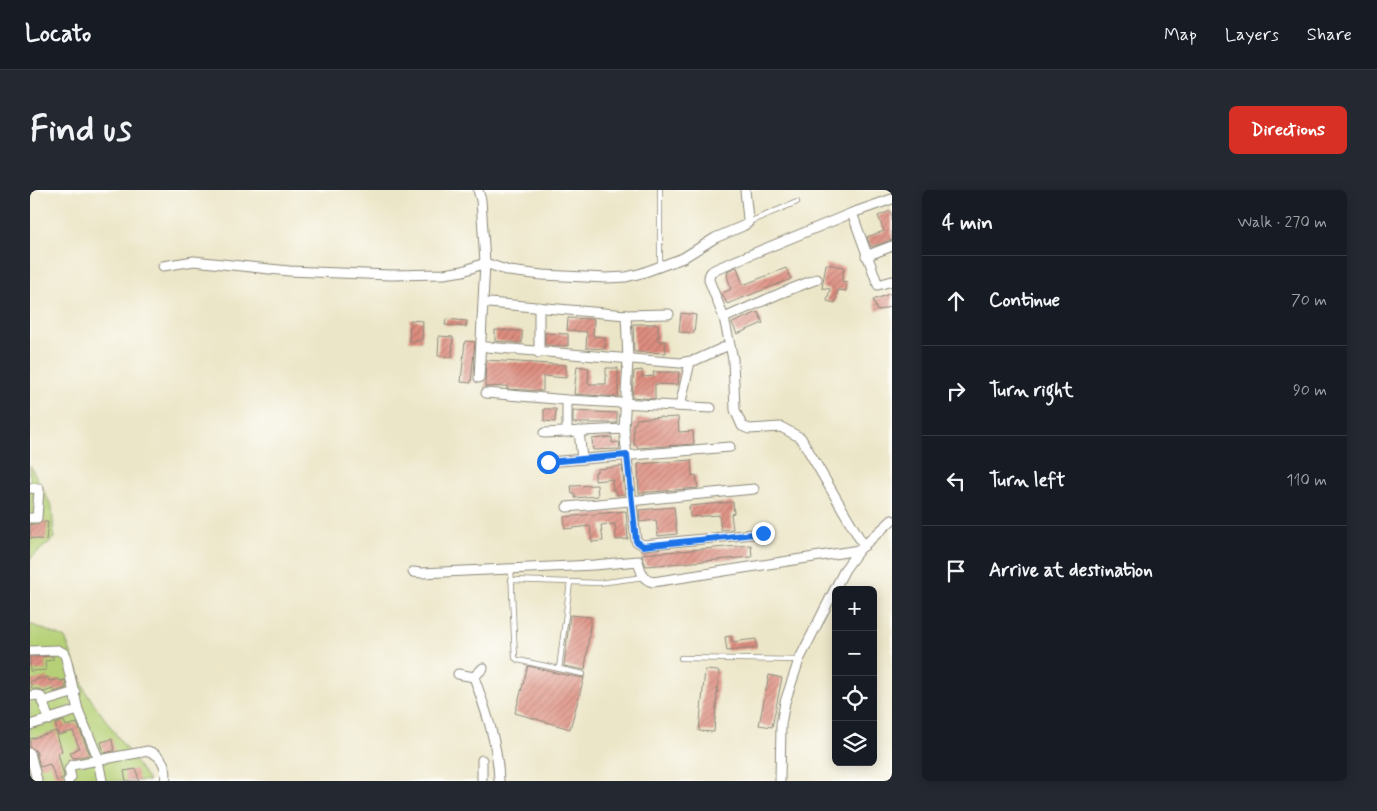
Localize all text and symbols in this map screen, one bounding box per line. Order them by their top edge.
text: Locato [25,19,91,50]
text: Map [1164,23,1197,47]
text: Layers [1225,23,1279,47]
text: Share [1307,23,1352,47]
button: Directions [1229,106,1347,154]
text: Find us [30,107,132,153]
text: 4 min [942,209,993,237]
text: Walk · 270 m [1238,212,1327,233]
icon: ahead [942,287,970,315]
text: Continue [989,288,1060,313]
text: 70 m [1291,290,1327,311]
icon: right [942,377,970,405]
text: Turn right [989,378,1073,403]
text: 90 m [1293,380,1327,401]
route start [537,451,560,474]
icon: left [942,467,970,495]
text: Turn left [989,468,1065,493]
text: 110 m [1286,470,1327,491]
route end [752,522,775,545]
icon: arrive [942,557,970,585]
text: Arrive at destination [989,558,1153,583]
map controls [832,586,877,766]
button: + [832,586,877,631]
button: − [832,631,877,676]
button: locate [832,676,877,721]
button: layers [832,721,877,766]

